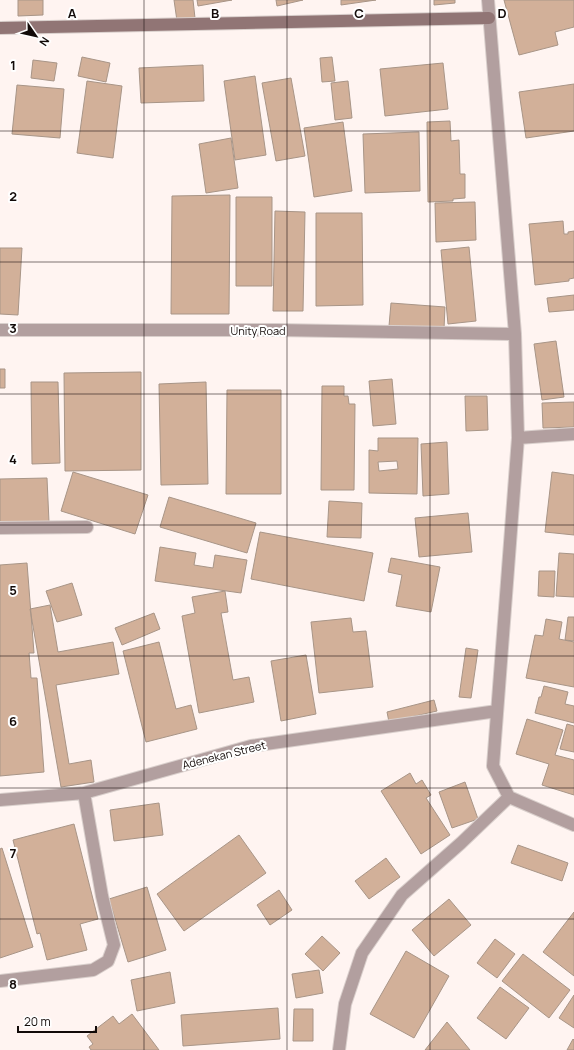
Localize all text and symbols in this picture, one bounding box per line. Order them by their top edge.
text: A [68,4,77,22]
text: B [211,4,219,22]
text: C [354,4,364,22]
text: D [497,4,507,22]
north arrow [16,16,56,56]
text: N [36,34,53,49]
text: 1 [10,56,16,74]
text: 2 [9,187,17,205]
text: 3 [9,319,17,337]
street label: Unity Road [230,323,286,338]
text: 4 [9,450,17,468]
text: 5 [9,581,17,599]
text: 6 [9,712,17,730]
street label: Adenekan Street [181,737,267,772]
text: 7 [10,844,17,862]
text: 8 [9,975,17,993]
scale bar [18,1008,96,1034]
text: 20 m [24,1013,51,1030]

